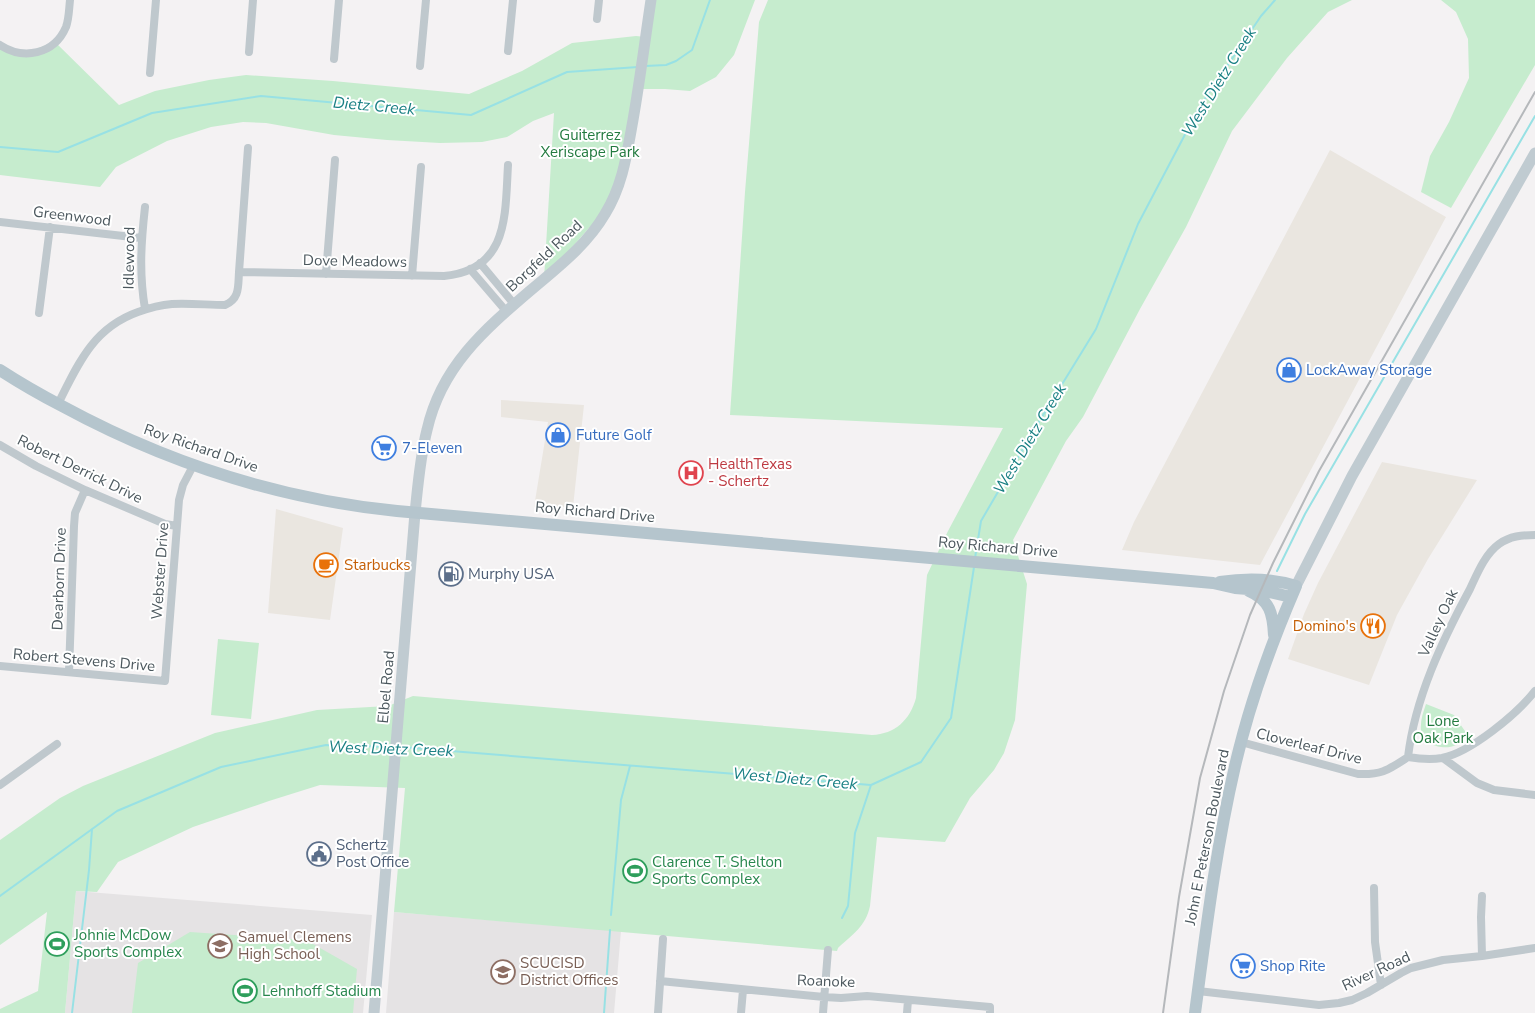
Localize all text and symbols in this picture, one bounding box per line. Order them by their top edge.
water label: West Dietz Creek [1177,22,1262,141]
water label: Dietz Creek [332,91,417,121]
park label: Guiterrez Xeriscape Park [540,125,640,162]
street label: Greenwood [32,201,112,231]
street label: Borgfeld Road [502,216,586,296]
street label: Idlewood [118,226,140,290]
street label: Dove Meadows [303,250,407,272]
shop icon: LockAway Storage [1276,357,1302,383]
place label: LockAway Storage [1306,360,1432,380]
water label: West Dietz Creek [988,379,1072,498]
street label: Roy Richard Drive [141,419,261,477]
shop icon: Future Golf [545,422,571,448]
place label: Future Golf [576,425,653,445]
street label: Robert Derrick Drive [14,430,146,508]
supermarket icon: 7-Eleven [371,435,397,461]
place label: 7-Eleven [402,438,462,458]
place label: HealthTexas - Schertz [708,454,792,491]
hospital icon: HealthTexas - Schertz [678,460,704,486]
street label: Roy Richard Drive [534,497,656,527]
street label: Webster Drive [147,522,173,620]
street label: Dearborn Drive [47,527,71,631]
street label: Roy Richard Drive [937,532,1059,562]
cafe icon: Starbucks [313,552,339,578]
place label: Starbucks [344,555,410,575]
fuel station icon: Murphy USA [438,561,464,587]
place label: Murphy USA [468,564,554,584]
street label: Valley Oak [1413,585,1463,661]
restaurant icon: Domino's [1360,613,1386,639]
place label: Domino's [1293,616,1356,636]
street label: Robert Stevens Drive [12,644,156,676]
street label: Elbel Road [373,650,399,724]
park label: Lone Oak Park [1413,711,1474,748]
street label: Cloverleaf Drive [1254,723,1364,769]
water label: West Dietz Creek [328,736,455,762]
street label: John E Peterson Boulevard [1180,747,1234,928]
water label: West Dietz Creek [732,763,859,795]
place label: Schertz Post Office [336,835,409,872]
public building icon: Schertz Post Office [306,841,332,867]
place label: Clarence T. Shelton Sports Complex [652,852,782,889]
sports icon: Clarence T. Shelton Sports Complex [622,858,648,884]
place label: Johnie McDow Sports Complex [73,925,182,962]
place label: Samuel Clemens High School [238,927,352,964]
sports icon: Johnie McDow Sports Complex [44,931,70,957]
school or university icon: Samuel Clemens High School [207,933,233,959]
street label: River Road [1339,946,1413,996]
place label: SCUCISD District Offices [520,953,619,990]
supermarket icon: Shop Rite [1230,953,1256,979]
place label: Shop Rite [1260,956,1325,976]
school or university icon: SCUCISD District Offices [490,959,516,985]
street label: Roanoke [797,970,855,992]
sports icon: Lehnhoff Stadium [232,978,258,1004]
place label: Lehnhoff Stadium [262,981,381,1001]

